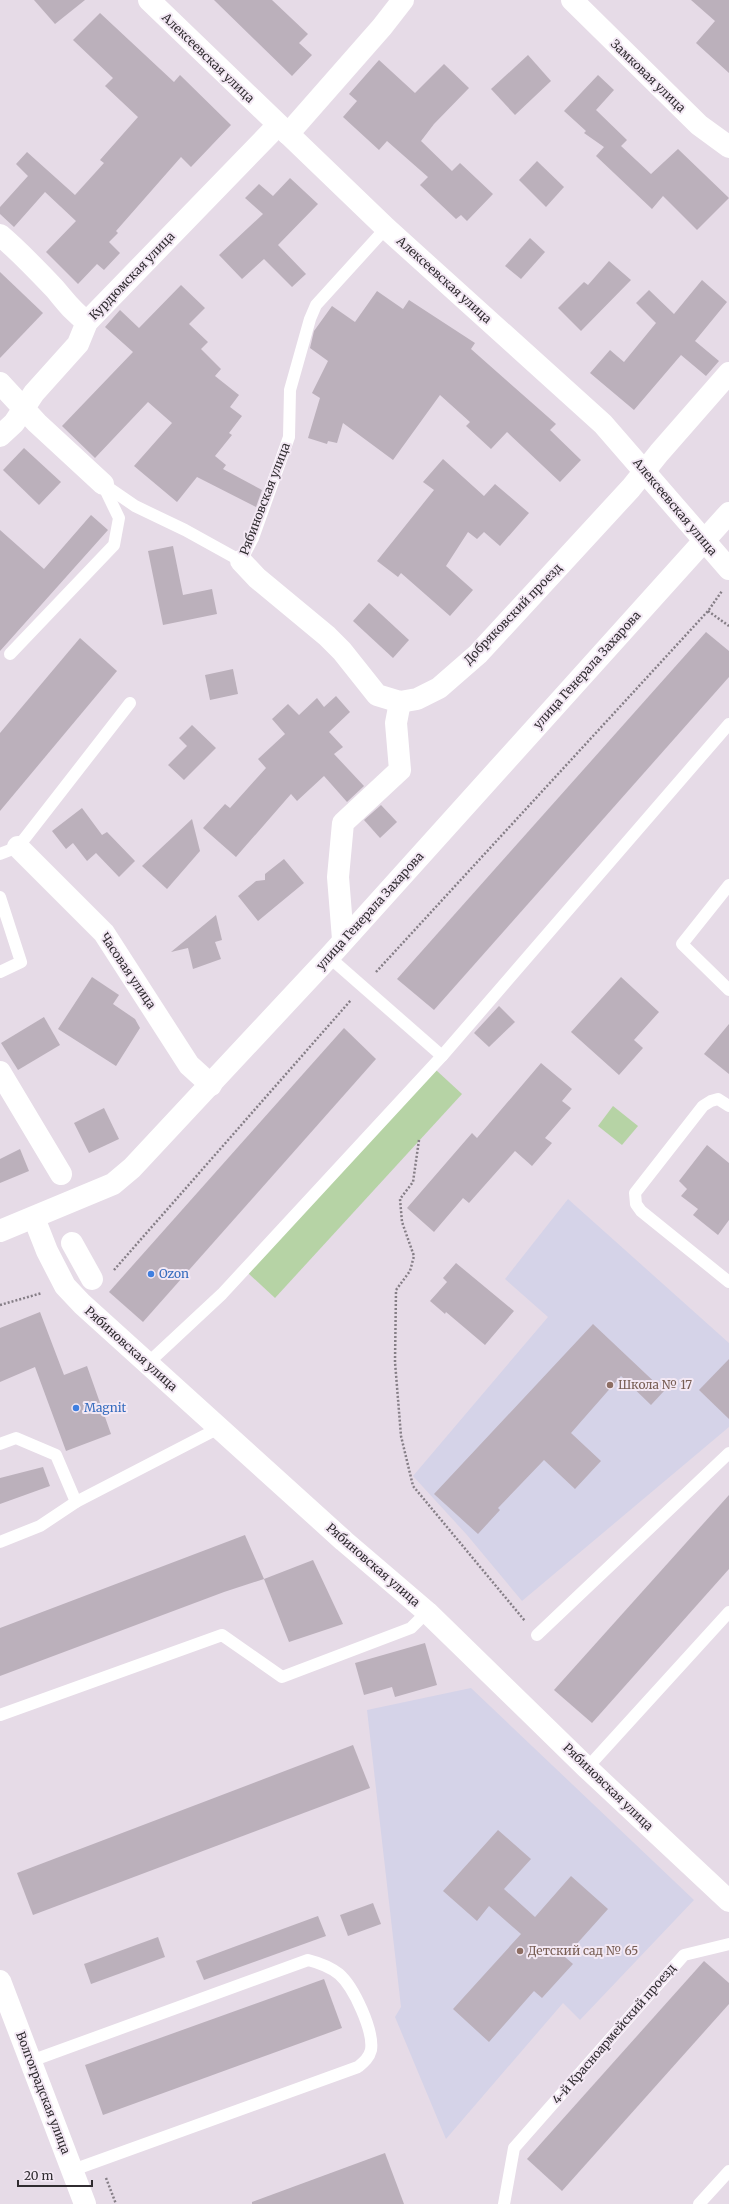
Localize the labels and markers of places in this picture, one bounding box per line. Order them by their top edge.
place label: Ozon [159,1266,189,1281]
marker: Ozon [146,1269,156,1279]
place label: Школа № 17 [618,1377,692,1392]
marker: Школа № 17 [605,1380,615,1390]
place label: Magnit [84,1400,126,1415]
marker: Magnit [71,1403,81,1413]
place label: Детский сад № 65 [528,1943,638,1958]
marker: Детский сад № 65 [515,1946,525,1956]

